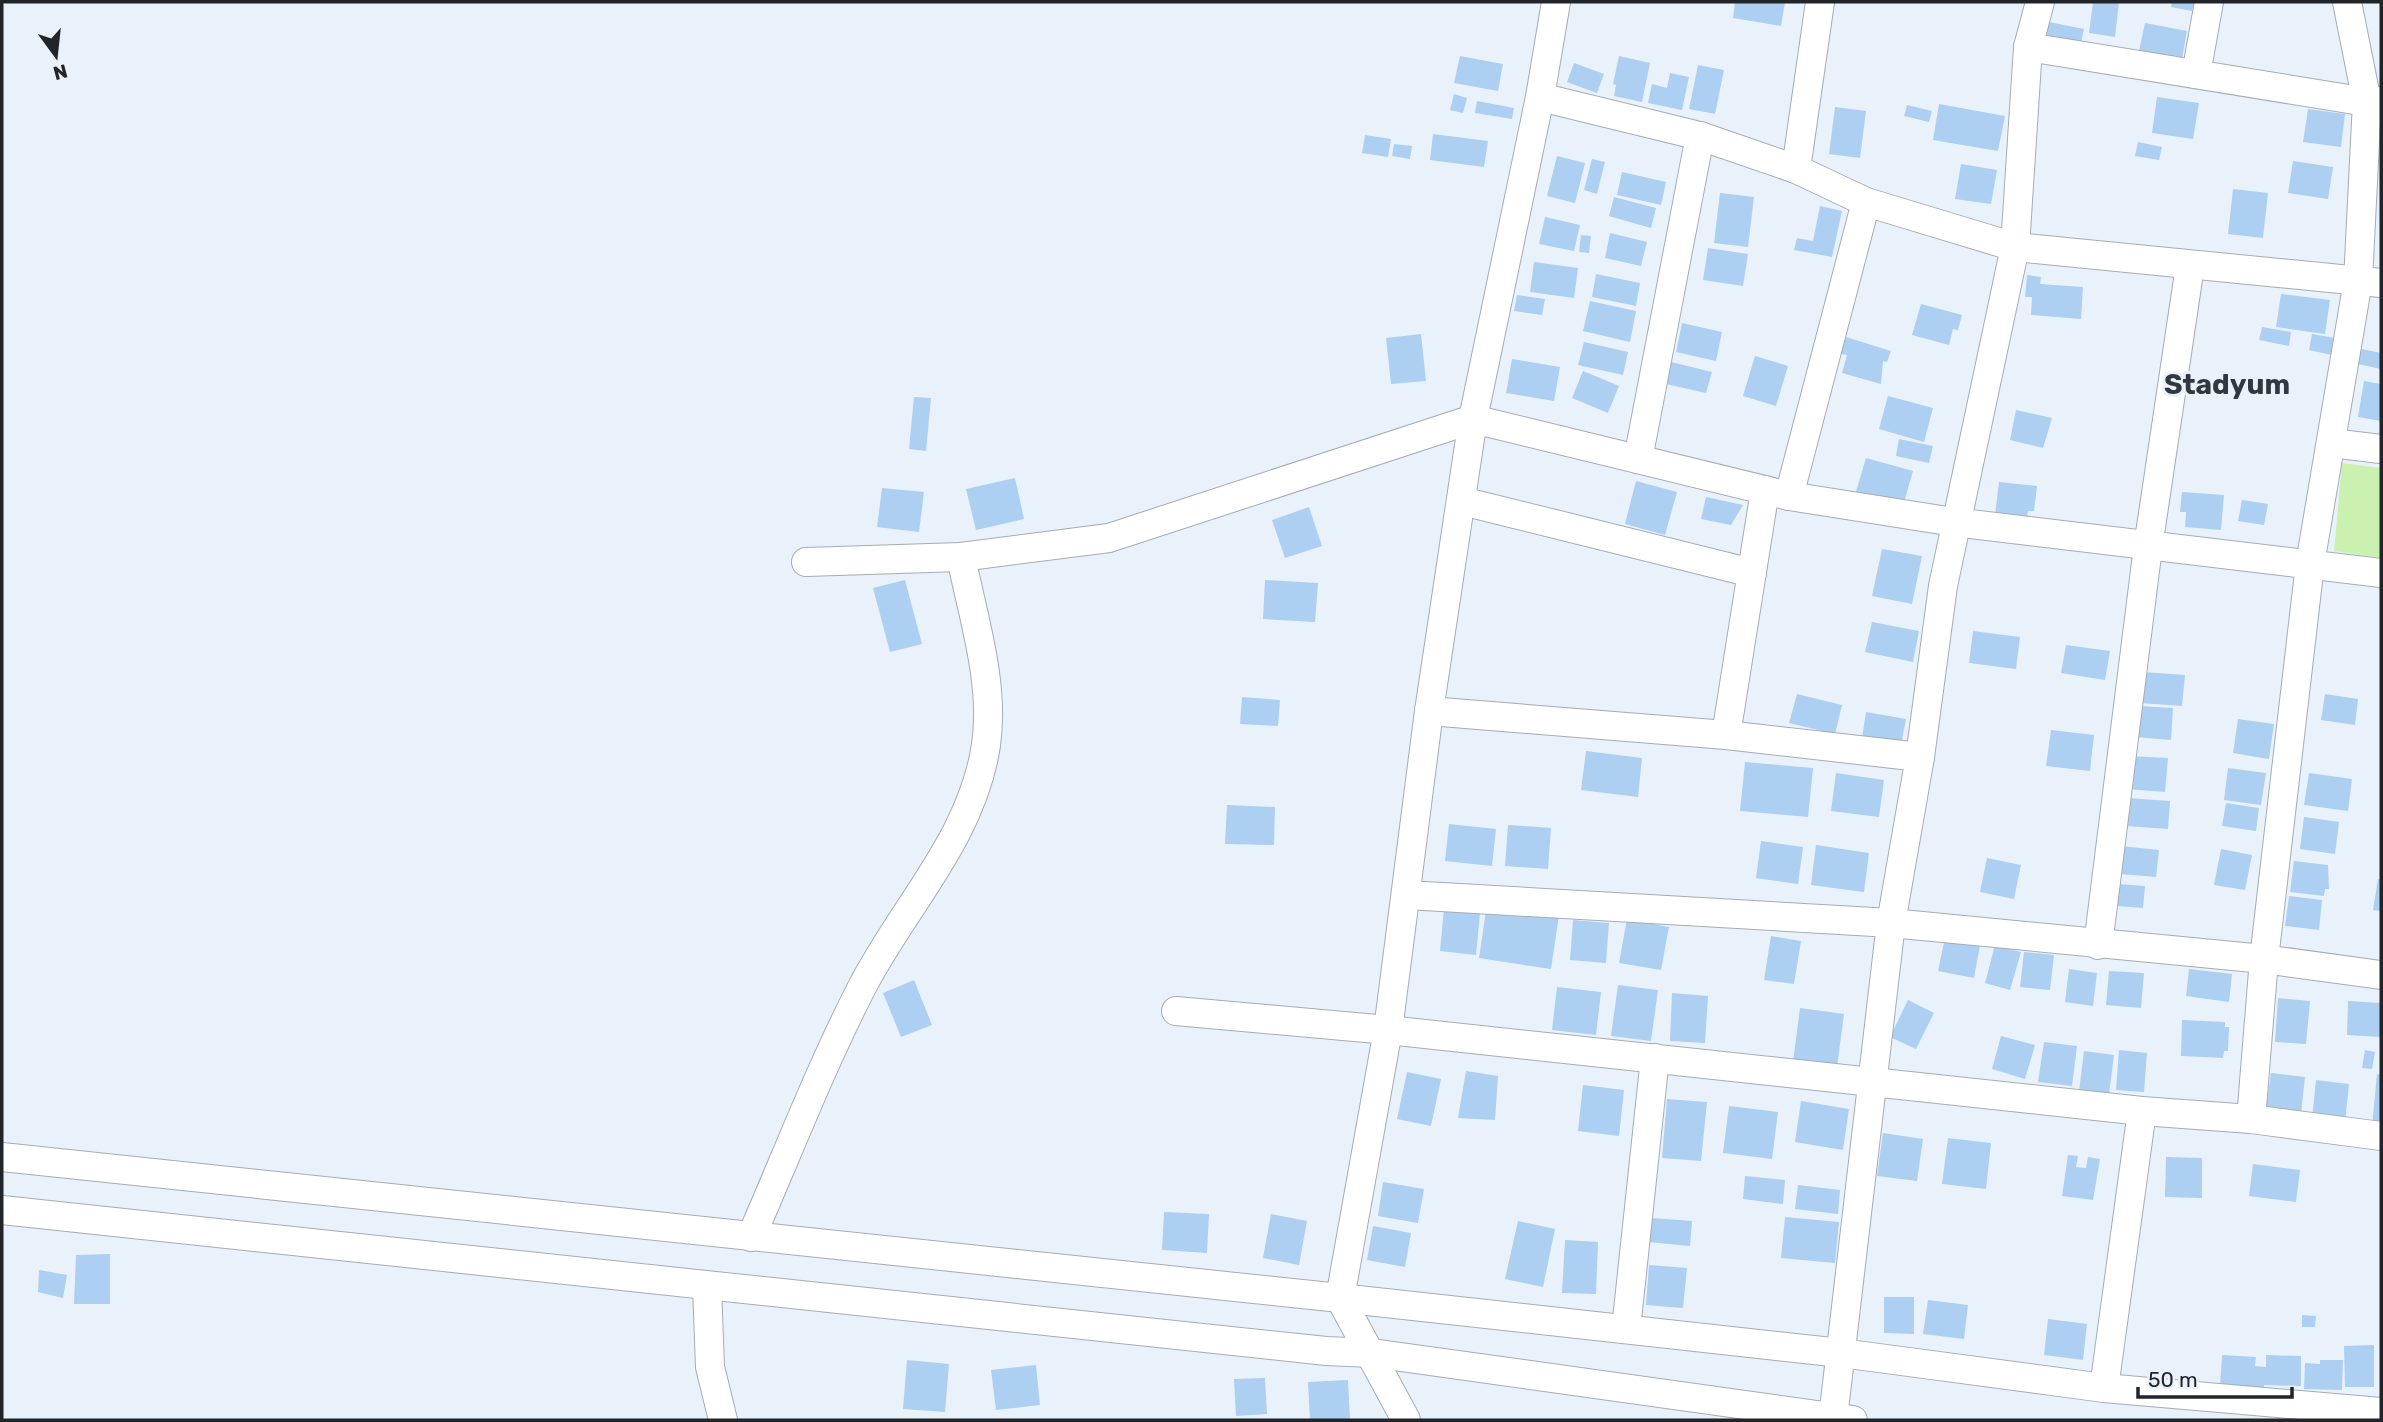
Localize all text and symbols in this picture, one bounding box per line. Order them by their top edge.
north arrow [21,21,91,91]
text: N [51,59,70,85]
district label: Stadyum [2164,368,2290,401]
scale bar [2138,1356,2292,1400]
text: 50 m [2148,1367,2198,1392]

